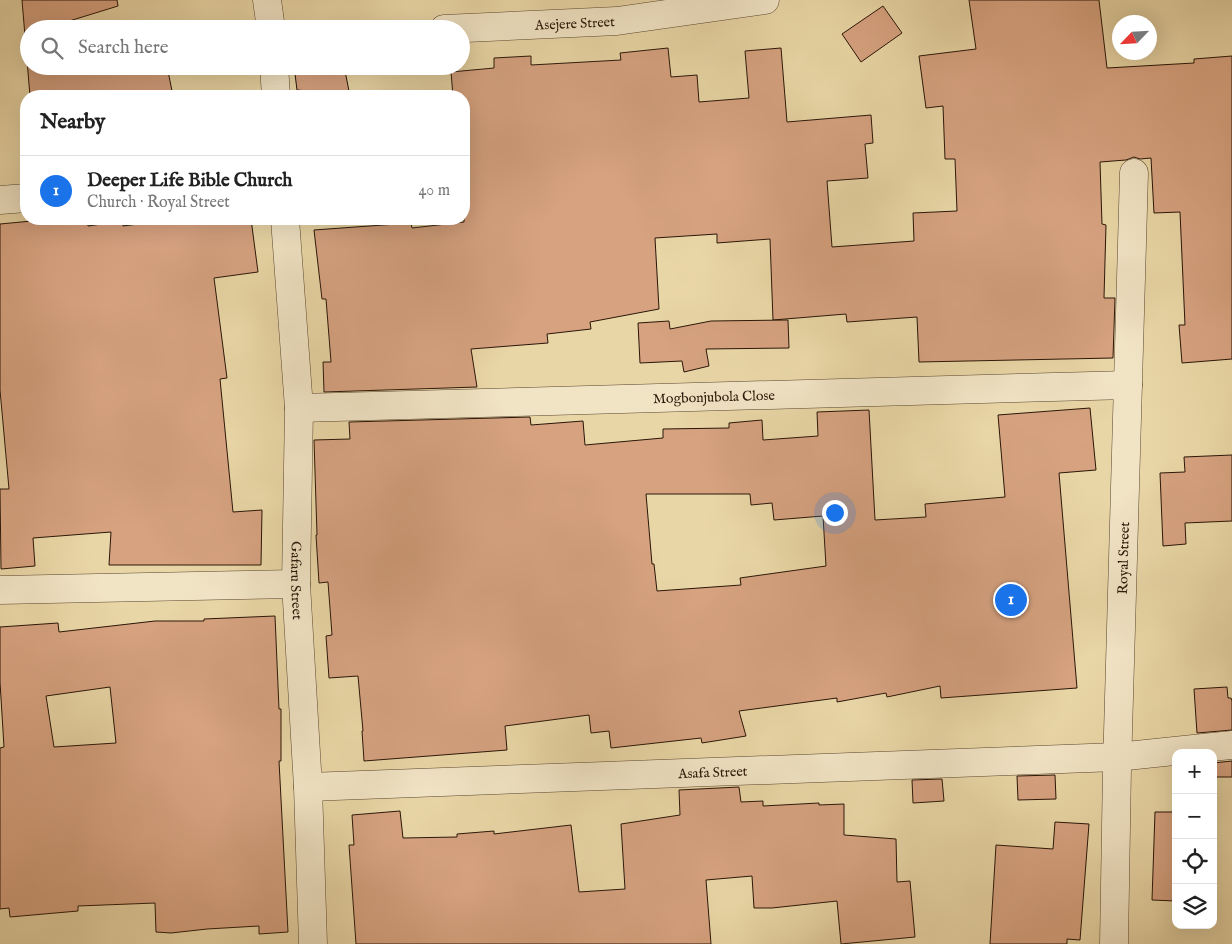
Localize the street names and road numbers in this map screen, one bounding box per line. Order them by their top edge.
street label: Asejere Street [534,13,615,35]
street label: Mogbonjubola Close [653,387,776,408]
street label: Royal Street [1114,521,1134,595]
street label: Gafaru Street [286,541,306,620]
street label: Asafa Street [677,763,748,783]

